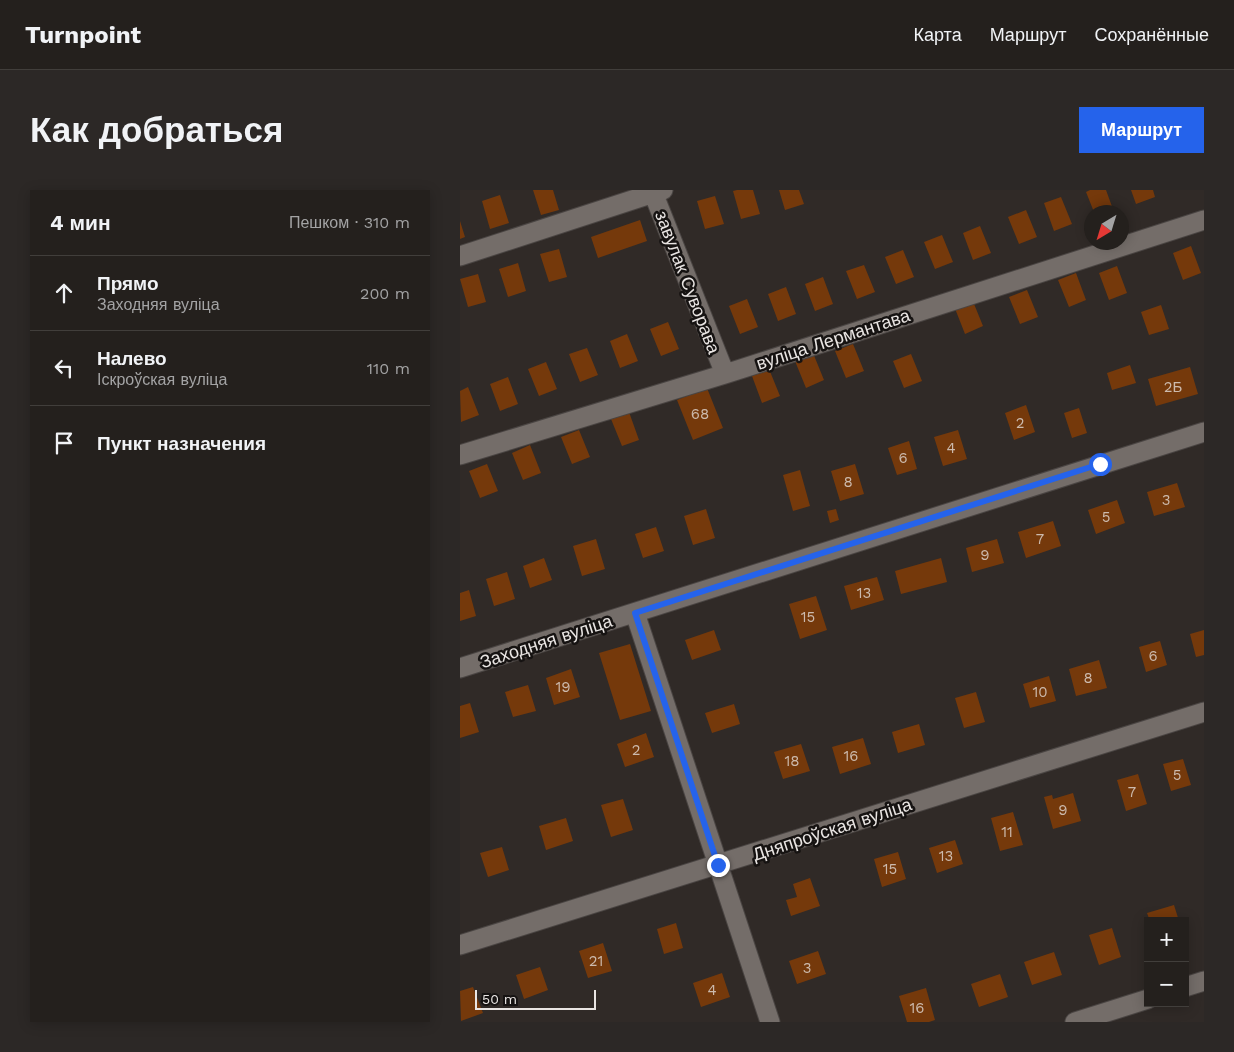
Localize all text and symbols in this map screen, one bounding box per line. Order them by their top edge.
text: Turnpoint [25,21,141,49]
text: Карта [914,24,962,45]
text: Маршрут [990,24,1066,45]
text: Сохранённые [1094,24,1209,45]
button: Маршрут [1079,107,1204,153]
text: Как добраться [30,109,283,151]
north arrow [1084,205,1129,250]
street label: завулак Суворава [651,208,725,357]
text: 4 мин [50,210,111,235]
text: Пешком · 310 m [289,213,410,232]
text: Прямо [97,272,159,295]
icon: ahead [50,279,78,307]
text: 200 m [360,284,410,303]
text: Заходняя вуліца [97,295,220,314]
street label: вуліца Лермантава [754,304,913,374]
text: Налево [97,347,167,370]
icon: left [50,354,78,382]
text: 110 m [367,359,410,378]
text: Іскроўская вуліца [97,370,227,389]
house number: 2Б [1164,378,1182,396]
house number: 68 [691,405,709,423]
house number: 2 [1016,414,1024,432]
icon: arrive [50,429,78,457]
text: Пункт назначения [97,432,266,455]
house number: 4 [946,439,956,457]
house number: 6 [898,449,908,467]
route start [1089,453,1112,476]
house number: 8 [843,473,853,491]
house number: 3 [1162,491,1170,509]
house number: 5 [1102,508,1110,526]
house number: 7 [1036,530,1044,548]
house number: 9 [980,546,990,564]
house number: 13 [857,584,871,602]
house number: 15 [801,608,815,626]
street label: Заходняя вуліца [477,609,616,672]
house number: 6 [1148,647,1158,665]
house number: 8 [1083,669,1093,687]
house number: 19 [555,678,571,696]
house number: 10 [1032,683,1048,701]
house number: 2 [632,741,640,759]
house number: 16 [844,747,858,765]
house number: 18 [784,752,800,770]
house number: 5 [1173,766,1181,784]
house number: 7 [1128,783,1136,801]
street label: Дняпроўская вуліца [750,793,915,865]
house number: 9 [1058,801,1068,819]
house number: 11 [1001,823,1013,841]
house number: 13 [939,847,953,865]
route end [707,854,730,877]
house number: 15 [883,860,897,878]
map controls [1144,917,1189,1007]
button: + [1144,917,1189,962]
house number: 21 [589,952,603,970]
house number: 3 [803,959,811,977]
button: − [1144,962,1189,1007]
house number: 4 [707,981,717,999]
scale bar [475,987,596,1010]
text: 50 m [482,991,517,1007]
house number: 16 [910,999,924,1017]

